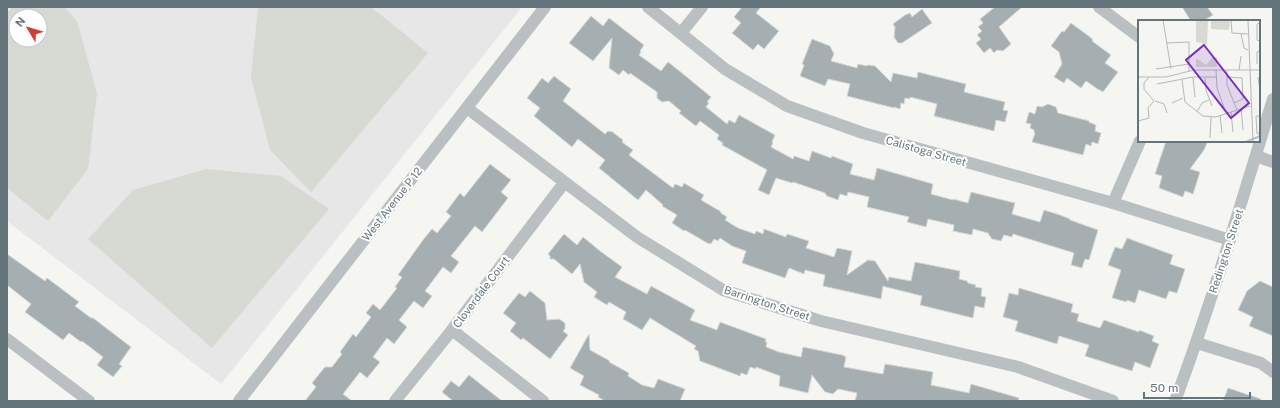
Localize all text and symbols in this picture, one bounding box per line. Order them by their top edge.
north arrow [8,8,48,48]
text: N [13,15,27,29]
inset map [1138,20,1260,142]
street label: Calistoga Street [884,134,968,168]
street label: West Avenue P 12 [360,165,425,243]
street label: Redington Street [1207,207,1245,295]
street label: Cloverdale Court [450,254,512,330]
street label: Barrington Street [723,283,811,323]
scale bar [1144,374,1250,400]
text: 50 m [1150,381,1178,395]

